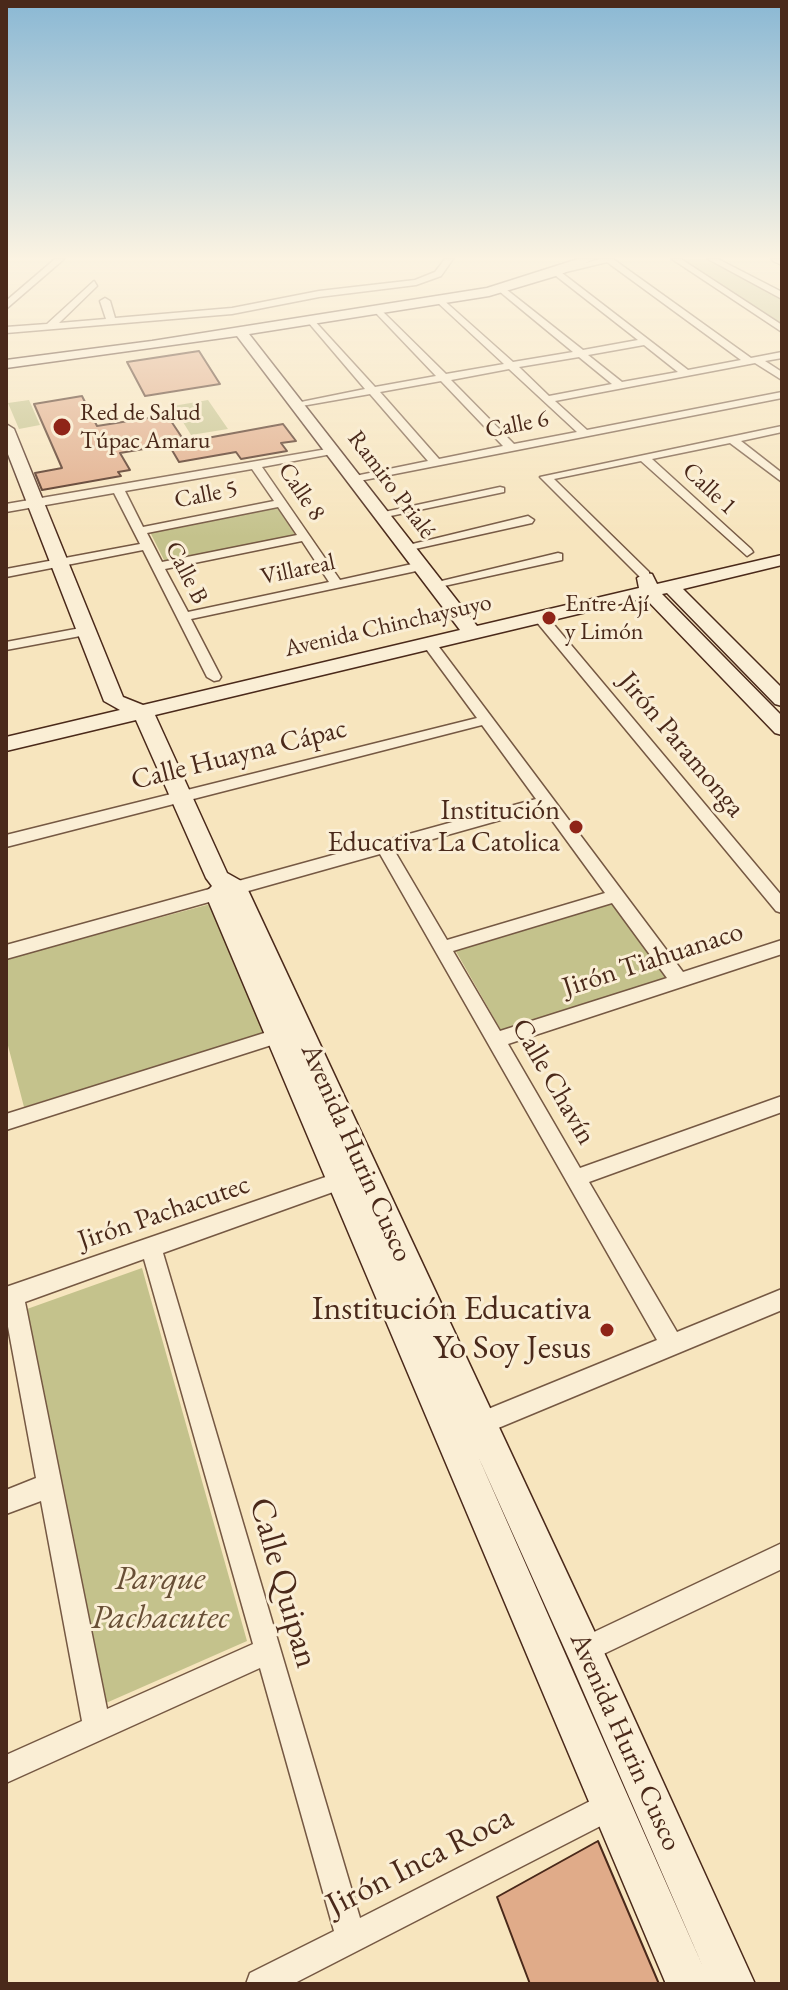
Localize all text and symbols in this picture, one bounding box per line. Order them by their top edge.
place label: Red de Salud Túpac Amaru [80,399,210,455]
street label: Calle 6 [483,405,551,445]
marker: Red de Salud Túpac Amaru [51,416,73,438]
street label: Ramiro Prialé [341,425,441,545]
street label: Calle 8 [271,457,331,527]
street label: Calle 1 [676,457,742,521]
street label: Calle 5 [172,475,240,515]
street label: Calle B [158,537,214,609]
street label: Villareal [258,548,338,592]
street label: Avenida Chinchaysuyo [282,588,494,664]
place label: Entre Ají y Limón [565,590,649,646]
marker: Entre Ají y Limón [540,609,558,627]
street label: Jirón Paramonga [610,665,752,825]
street label: Calle Huayna Cápac [128,712,350,798]
place label: Institución Educativa La Catolica [327,794,560,860]
marker: Institución Educativa La Catolica [567,818,585,836]
street label: Jirón Tiahuanaco [559,915,747,1005]
street label: Calle Chavín [503,1013,603,1151]
street label: Avenida Hurin Cusco [293,1039,419,1267]
street label: Jirón Pachacutec [74,1168,254,1258]
place label: Institución Educativa Yo Soy Jesus [312,1290,591,1370]
marker: Institución Educativa Yo Soy Jesus [598,1321,616,1339]
street label: Calle Quipan [239,1493,327,1673]
park label: Parque Pachacutec [91,1560,229,1640]
street label: Avenida Hurin Cusco [562,1628,688,1856]
street label: Jirón Inca Roca [320,1798,520,1926]

